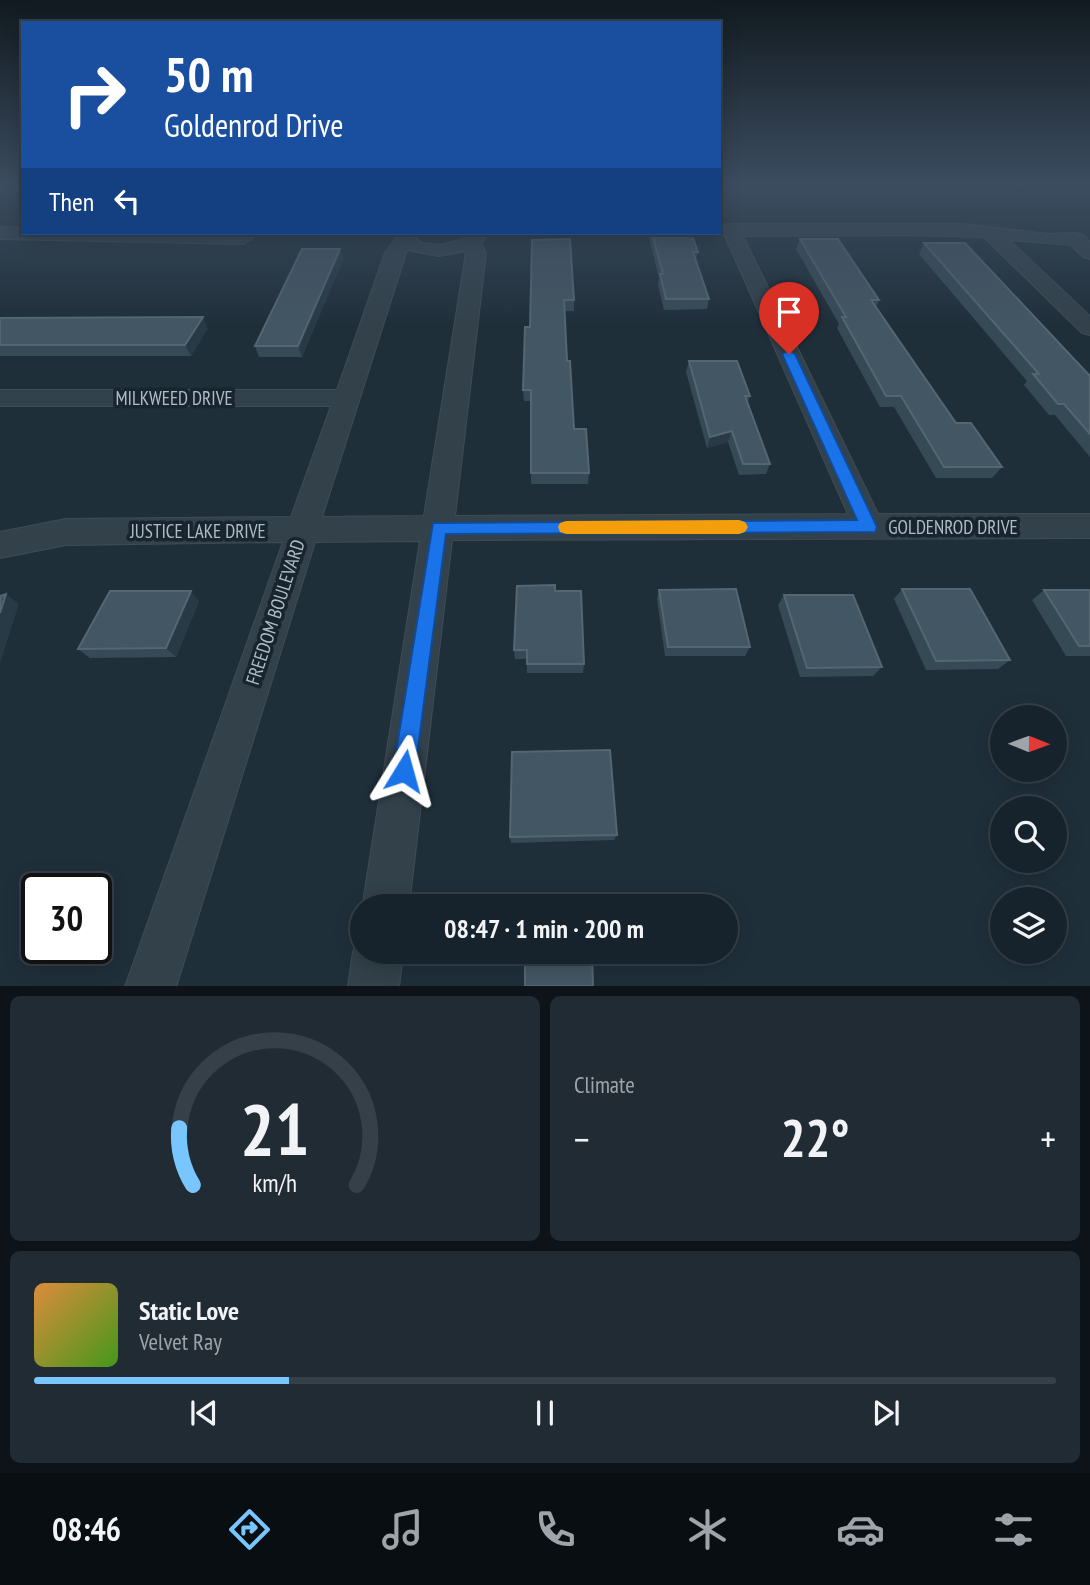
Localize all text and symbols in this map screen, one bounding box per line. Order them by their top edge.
text: 50 m [164,42,253,106]
icon: right [49,49,140,140]
text: Goldenrod Drive [164,104,344,146]
icon: left [108,182,146,220]
text: Then [49,185,94,218]
pin [759,282,819,354]
icon: arrive [770,293,808,331]
street label: MILKWEED DRIVE [115,386,233,410]
street label: GOLDENROD DRIVE [888,515,1018,539]
street label: JUSTICE LAKE DRIVE [129,519,266,543]
street label: FREEDOM BOULEVARD [240,536,310,688]
north arrow [990,705,1068,782]
map controls [990,705,1067,964]
position arrow [367,734,441,808]
button: search [990,796,1067,873]
speed limit sign: 30 [21,873,112,964]
button: layers [990,887,1067,964]
text: 08:47 · 1 min · 200 m [444,912,644,945]
text: Climate [574,1070,635,1099]
text: 21 [240,1081,310,1175]
text: 22° [781,1104,849,1171]
text: − [574,1114,590,1163]
text: + [1040,1114,1056,1163]
text: km/h [253,1166,297,1198]
text: Static Love [139,1294,239,1327]
text: Velvet Ray [139,1327,222,1356]
icon: previous [185,1394,223,1432]
icon: pause [526,1394,564,1432]
icon: next [867,1394,905,1432]
icon: directions [225,1505,274,1554]
icon: music [378,1505,427,1554]
icon: phone [531,1505,580,1554]
icon: climate [683,1505,732,1554]
icon: car [836,1505,885,1554]
icon: filters [989,1505,1038,1554]
text: 08:46 [52,1508,121,1550]

